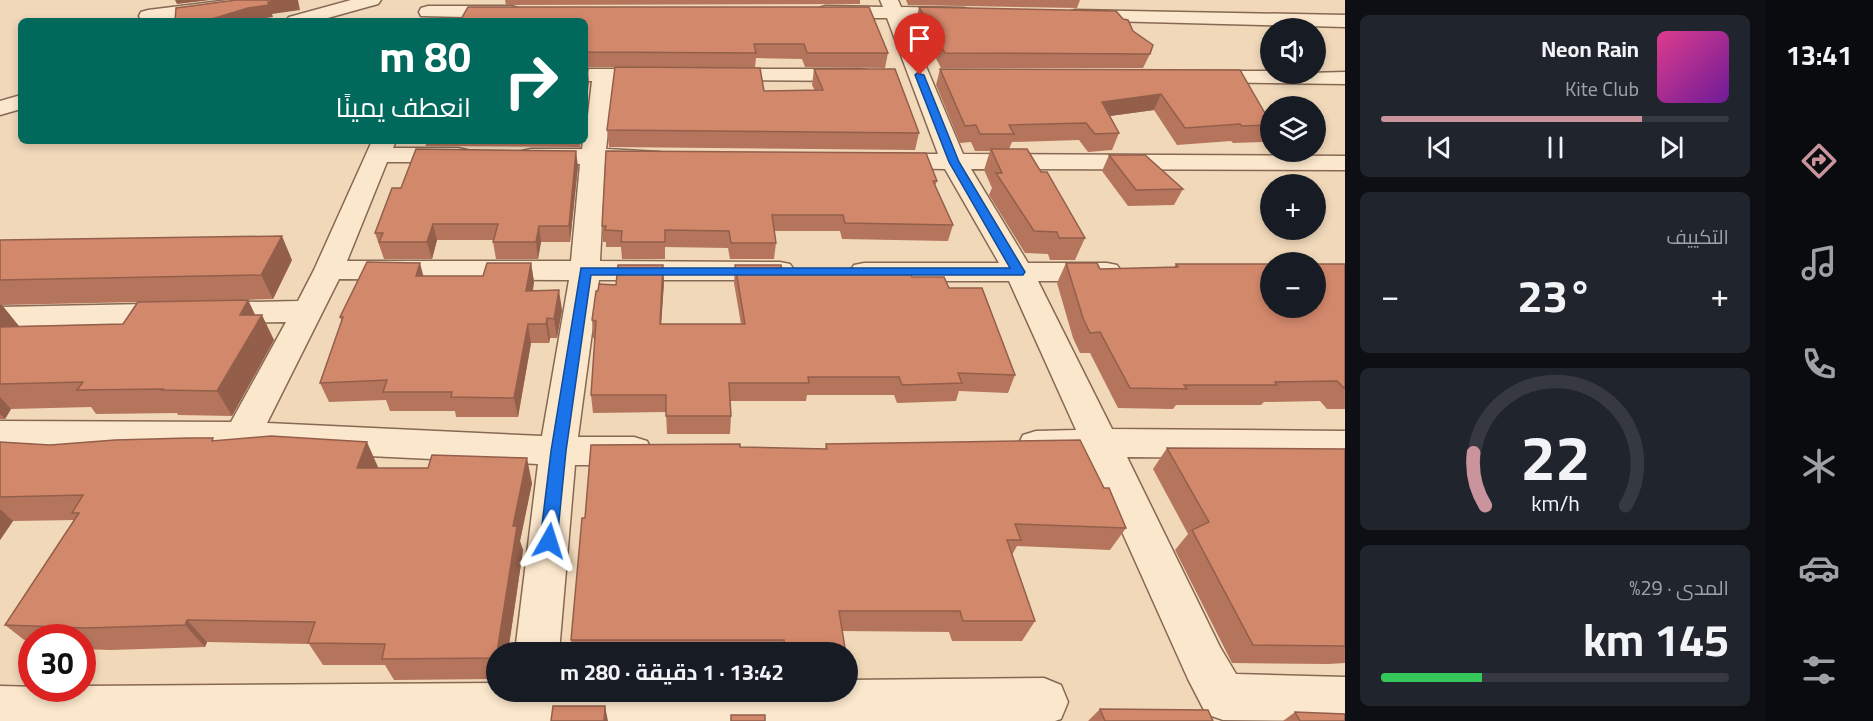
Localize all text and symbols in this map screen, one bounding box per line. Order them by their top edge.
pin [894,13,945,75]
text: 80 m [380,17,471,96]
map controls [1260,18,1326,318]
button: sound [1260,18,1326,84]
icon: arrive [903,22,936,55]
text: Neon Rain [1541,28,1639,70]
text: 13:41 [1786,30,1852,80]
icon: right [492,42,570,120]
text: Kite Club [1565,70,1639,107]
text: انعطف يمينًا [335,82,471,132]
button: layers [1260,96,1326,162]
icon: previous [1423,131,1456,164]
icon: pause [1539,131,1572,164]
icon: next [1655,131,1688,164]
icon: directions [1798,140,1840,182]
button: + [1260,174,1326,240]
text: التكييف [1666,218,1729,255]
icon: music [1798,242,1840,284]
button: − [1260,252,1326,318]
text: 23° [1517,253,1593,338]
text: − [1381,264,1399,326]
text: + [1711,264,1729,326]
icon: phone [1798,343,1840,385]
text: 22 [1520,399,1590,516]
icon: climate [1798,445,1840,487]
text: km/h [1531,483,1579,523]
position arrow [517,509,581,573]
icon: car [1798,547,1840,589]
text: المدى · 29% [1629,569,1729,606]
text: 145 km [1583,597,1729,682]
speed limit sign: 30 [18,624,96,702]
icon: filters [1798,649,1840,691]
text: 13:42 · 1 دقيقة · 280 m [560,651,784,693]

